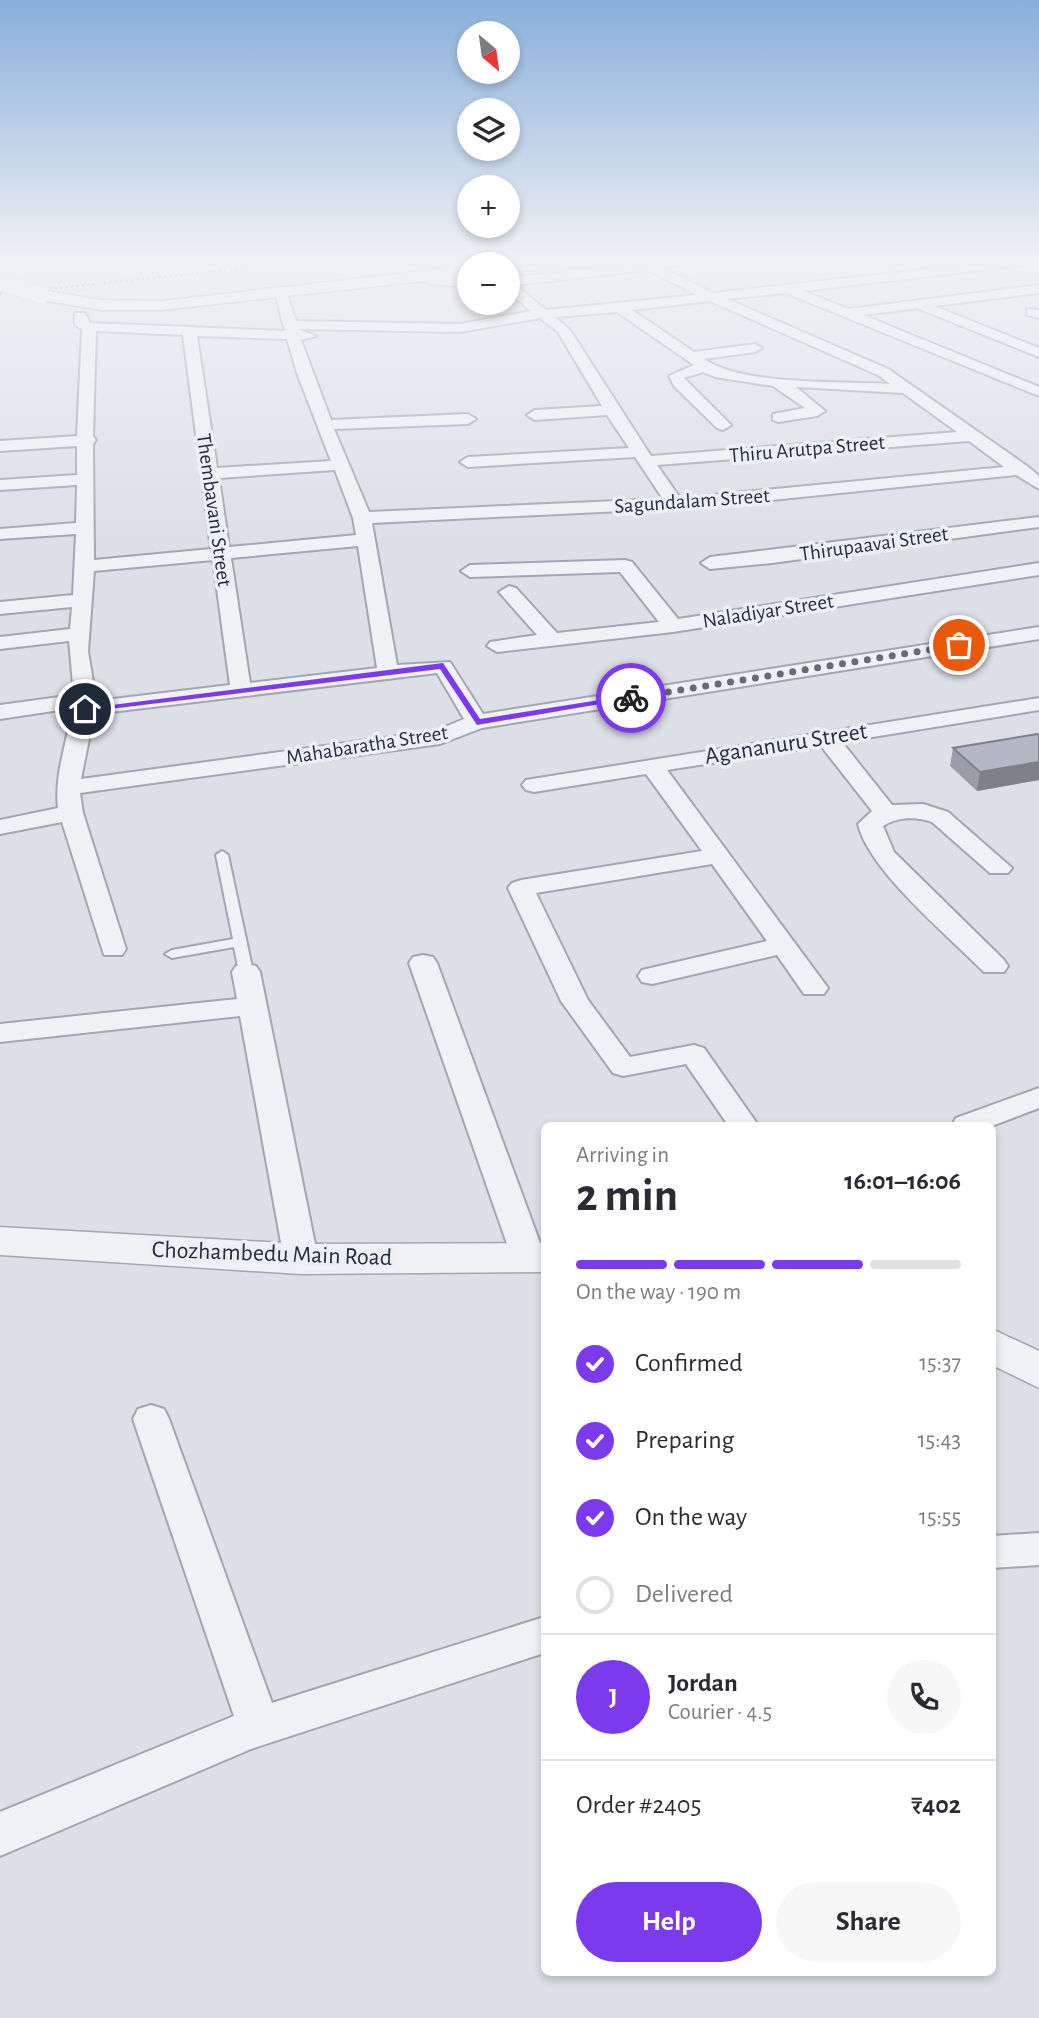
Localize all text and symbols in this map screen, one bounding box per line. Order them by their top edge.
north arrow [457,21,520,84]
map controls [457,21,520,315]
button: layers [457,98,520,161]
button: + [457,175,520,238]
button: − [457,252,520,315]
street label: Thembavani Street [193,432,235,588]
street label: Thiru Arutpa Street [728,432,886,466]
street label: Sagundalam Street [614,485,771,517]
street label: Thirupaavai Street [798,523,950,565]
street label: Naladiyar Street [701,590,835,632]
pin [929,615,989,675]
icon: bag [940,626,978,664]
courier [596,663,666,733]
pin [55,679,115,739]
icon: bike [612,679,650,717]
icon: home [66,690,104,728]
street label: Agananuru Street [703,719,869,769]
street label: Mahabaratha Street [285,722,450,768]
text: Arriving in [576,1144,669,1167]
text: 16:01–16:06 [844,1168,961,1194]
text: 2 min [576,1173,678,1219]
street label: Chozhambedu Main Road [151,1238,393,1270]
text: On the way · 190 m [576,1281,741,1304]
icon: check [576,1345,614,1383]
text: Confirmed [635,1350,743,1376]
text: 15:37 [919,1352,961,1375]
icon: check [576,1422,614,1460]
text: Preparing [635,1427,734,1453]
text: 15:43 [918,1429,961,1452]
icon: check [576,1499,614,1537]
text: On the way [635,1504,747,1530]
text: 15:55 [919,1506,961,1529]
text: Delivered [635,1581,733,1607]
button: phone [887,1660,961,1734]
text: Jordan [668,1670,738,1696]
text: J [609,1684,617,1710]
text: Courier · 4.5 [668,1701,772,1724]
text: Order #2405 [576,1792,701,1818]
text: ₹402 [911,1792,961,1818]
button: Help [576,1882,762,1962]
button: Share [776,1882,961,1962]

